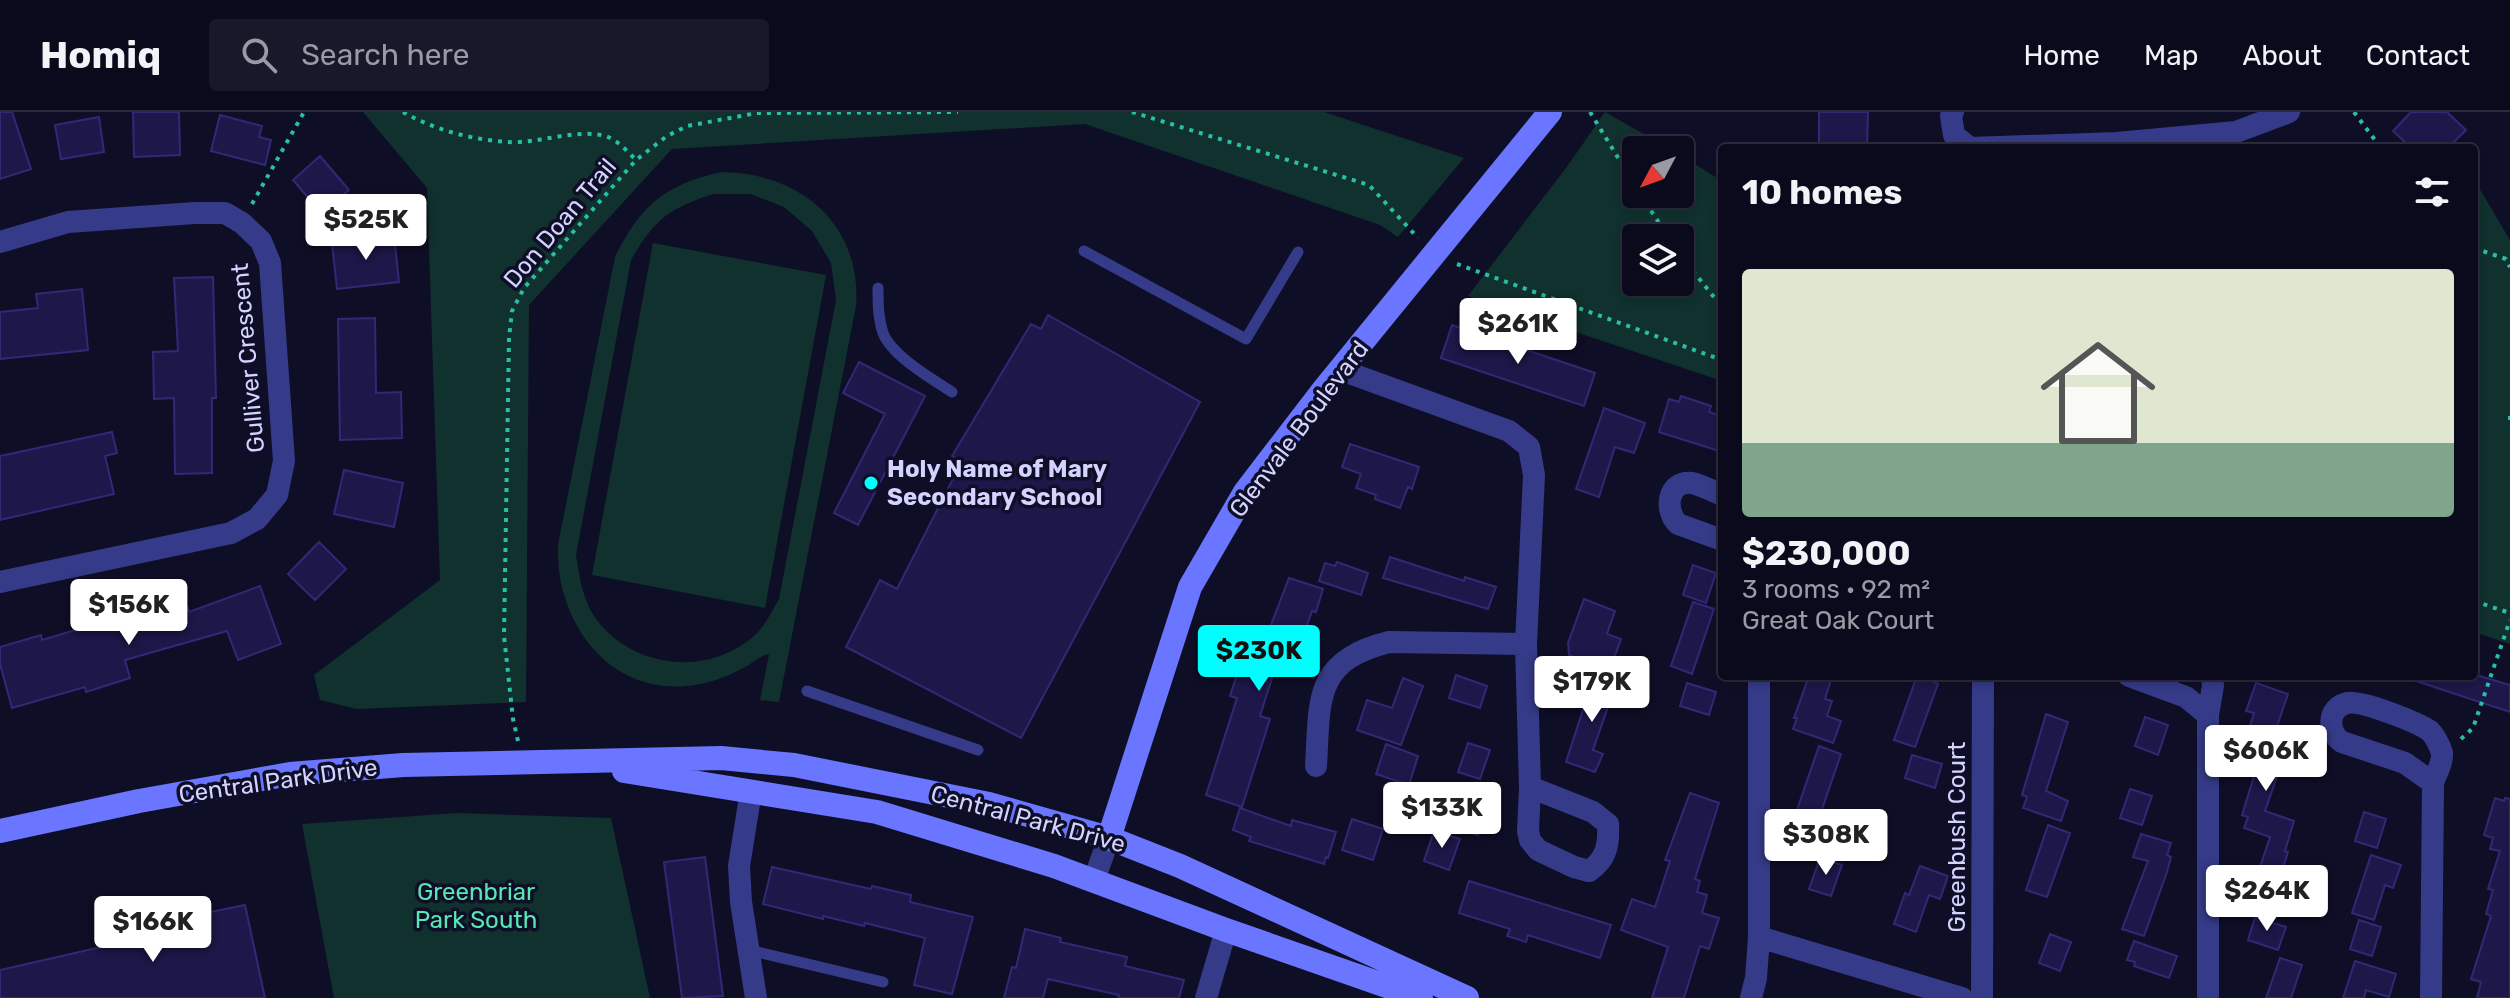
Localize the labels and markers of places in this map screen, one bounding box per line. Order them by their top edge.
pin: $525K [310,194,422,262]
pin: $261K [1462,298,1574,366]
place label: Holy Name of Mary Secondary School [887,455,1107,511]
marker: Holy Name of Mary Secondary School [862,474,880,492]
pin: $156K [73,579,185,647]
pin: $230K [1203,625,1315,693]
pin: $179K [1536,656,1648,724]
pin: $606K [2210,725,2322,793]
pin: $133K [1386,782,1498,850]
pin: $308K [1770,809,1882,877]
pin: $264K [2211,865,2323,933]
pin: $166K [97,896,209,964]

